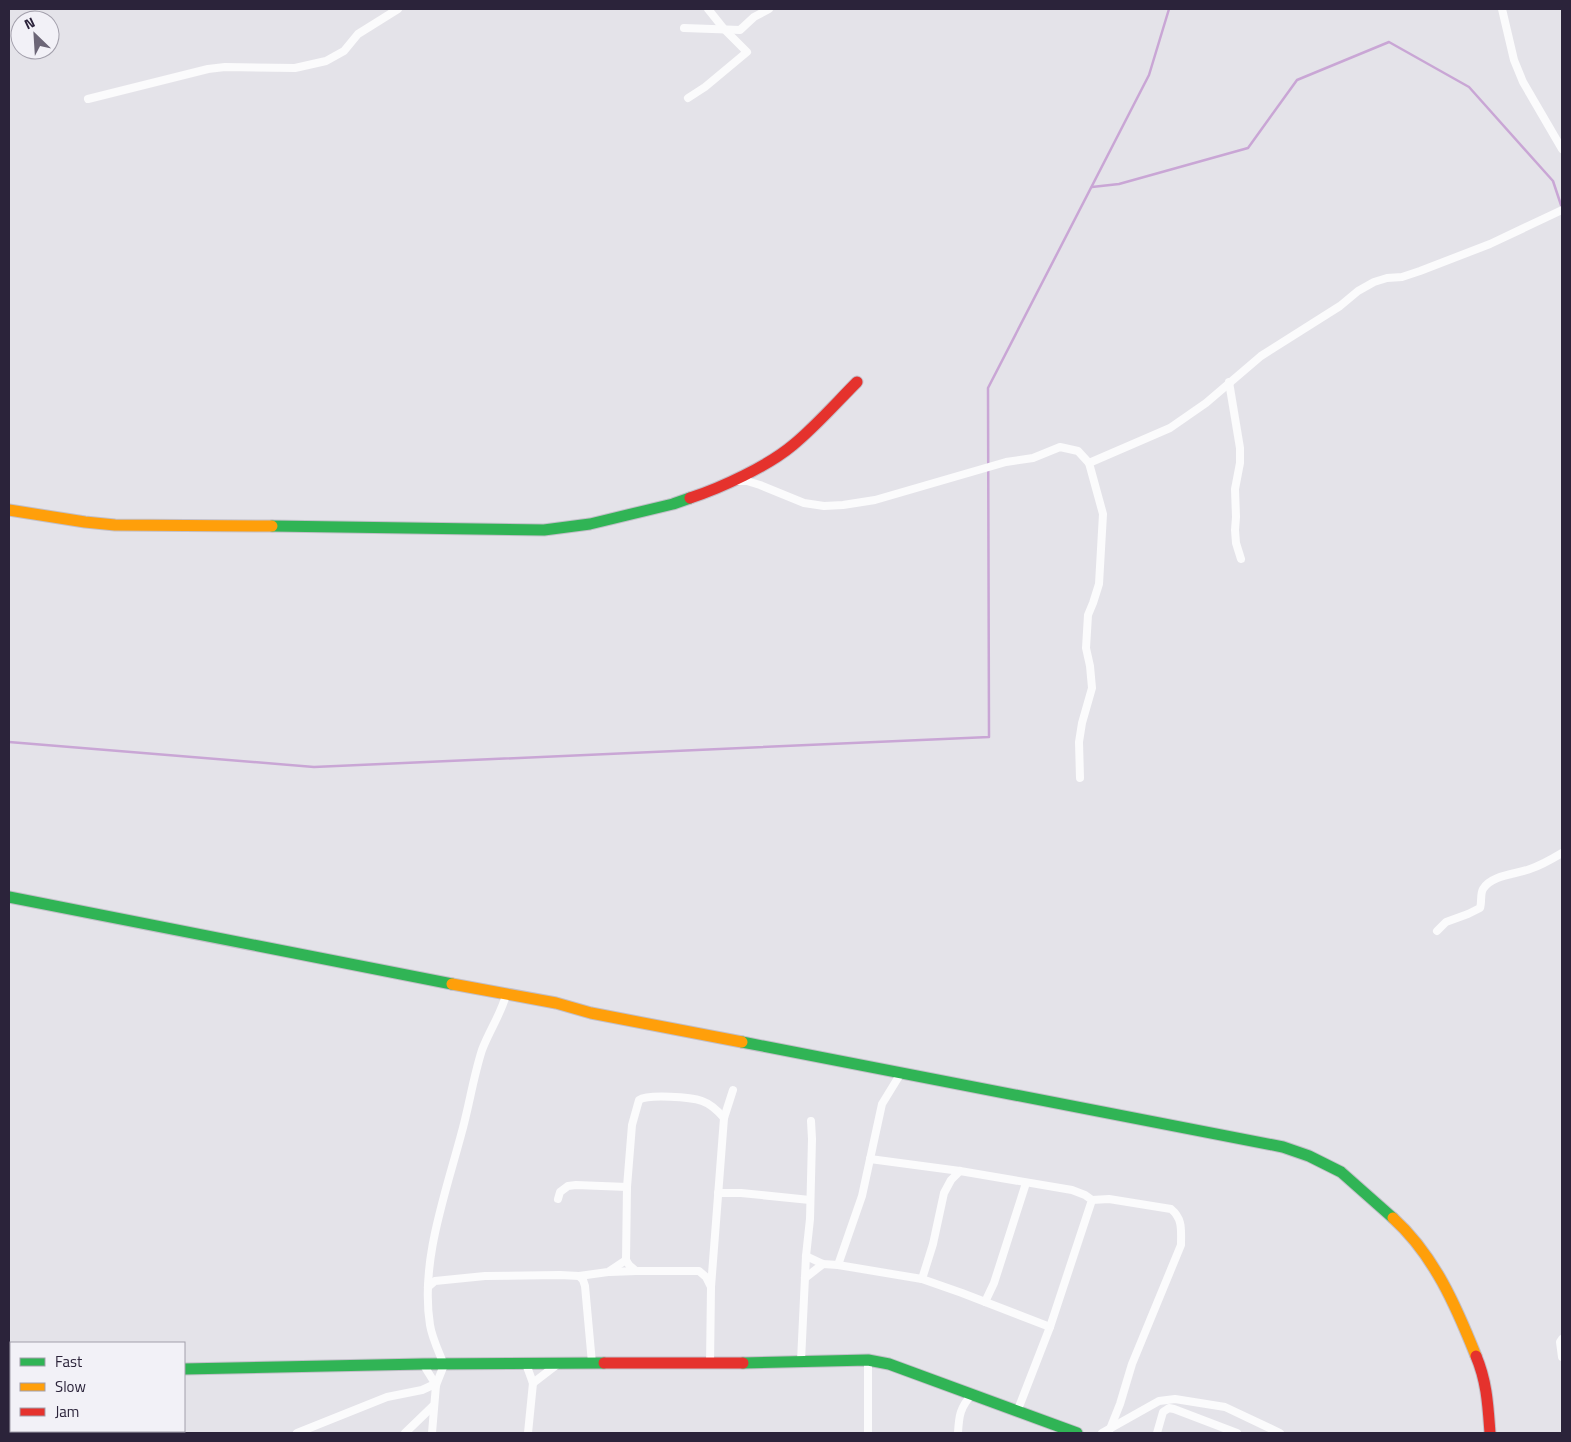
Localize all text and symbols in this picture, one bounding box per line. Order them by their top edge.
north arrow [10,10,60,60]
text: N [20,11,38,34]
legend [10,1342,185,1432]
text: Fast [55,1350,83,1373]
text: Slow [55,1375,86,1398]
text: Jam [55,1400,79,1423]

